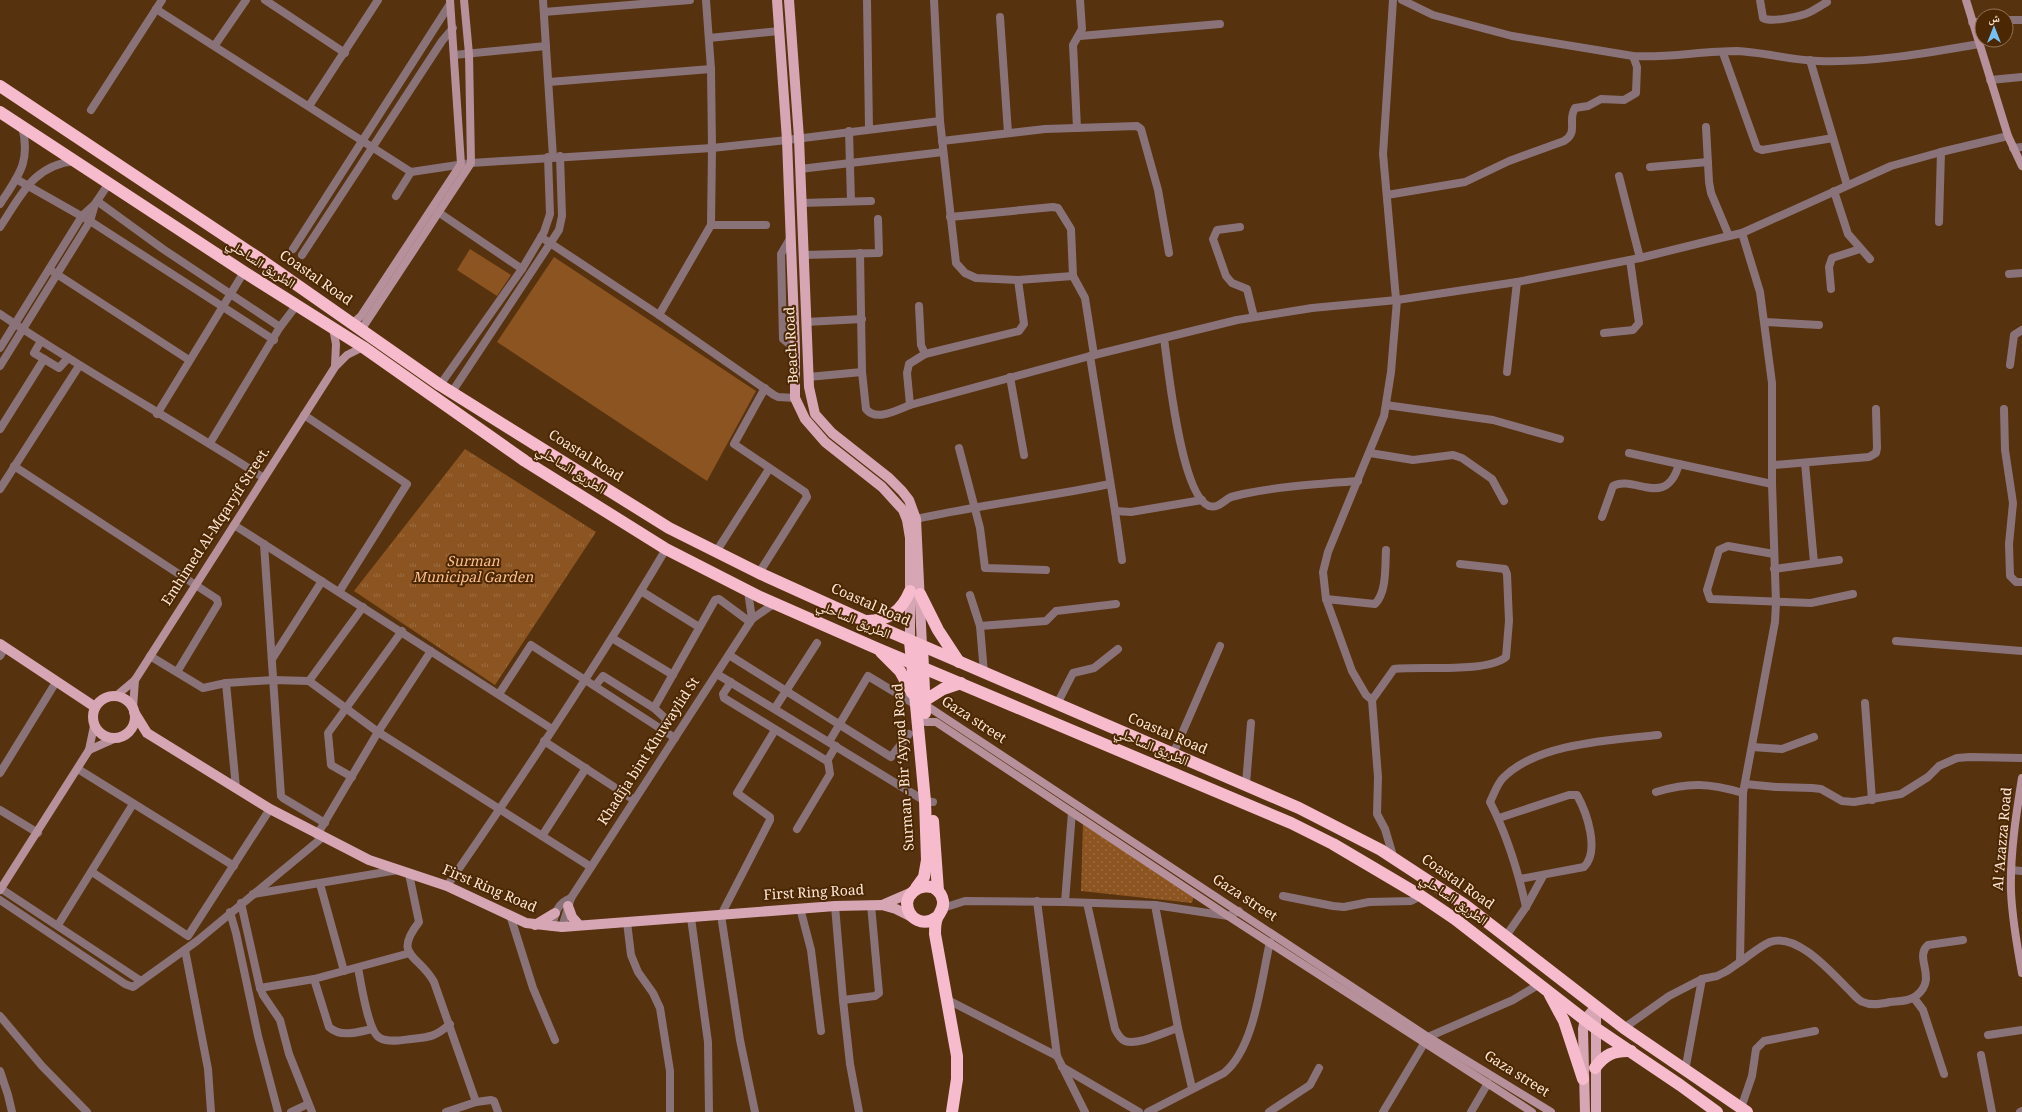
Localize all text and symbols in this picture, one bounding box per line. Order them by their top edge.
north arrow [1974,8,2014,48]
text: ش [1988,10,2000,29]
street label: الطريق الساحلي [220,233,300,297]
street label: Coastal Road [273,245,357,313]
street label: Beach Road [779,305,807,384]
street label: Coastal Road [543,424,628,490]
street label: الطريق الساحلي [530,440,610,502]
street label: Emhimed Al-Mqaryif Street. [156,442,278,612]
park label: Surman Municipal Garden [413,551,534,591]
street label: Coastal Road [826,578,914,634]
street label: الطريق الساحلي [812,595,894,647]
street label: Khadīja bint Khuwaylid St [593,673,707,831]
street label: Surman - Bir ‘Ayyad Road [887,682,923,852]
street label: Gaza street [936,691,1011,751]
street label: Coastal Road [1123,707,1211,763]
street label: الطريق الساحلي [1110,722,1192,774]
street label: Al ‘Azazza Road [1988,786,2021,892]
street label: Coastal Road [1415,849,1499,917]
street label: First Ring Road [438,859,540,921]
street label: Gaza street [1207,869,1282,929]
street label: الطريق الساحلي [1414,869,1492,933]
street label: First Ring Road [763,879,865,909]
street label: Gaza street [1478,1045,1554,1105]

